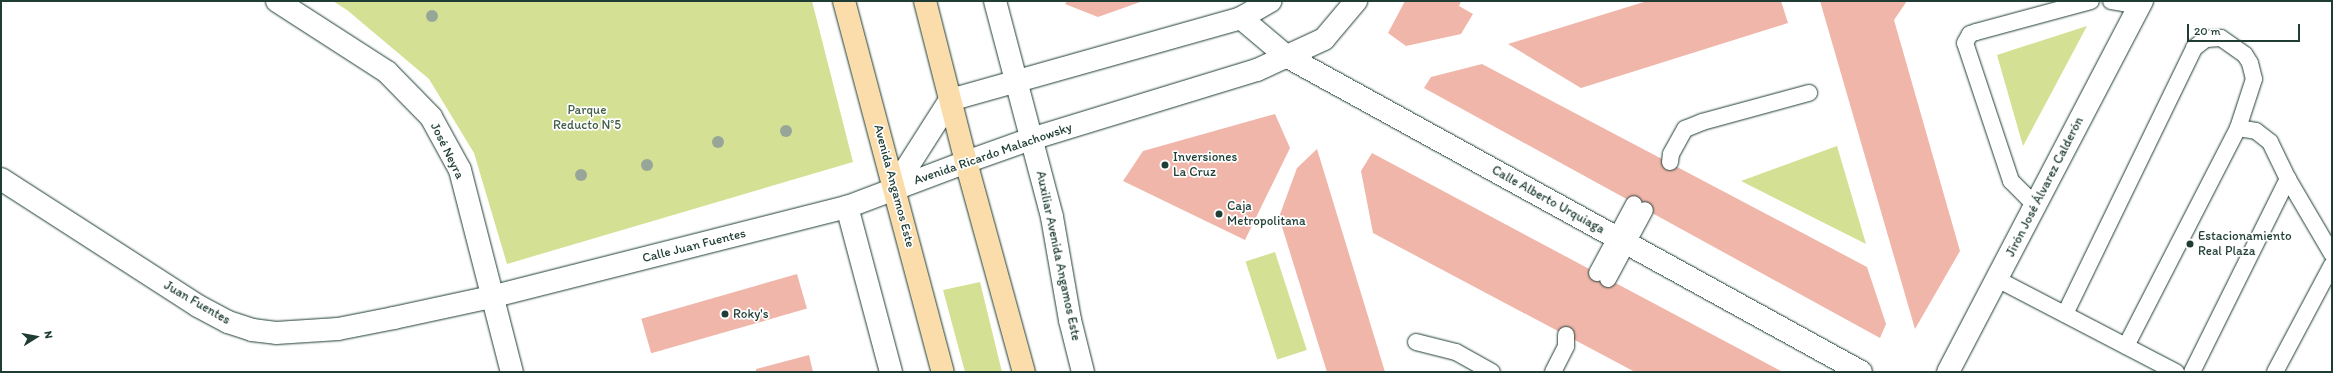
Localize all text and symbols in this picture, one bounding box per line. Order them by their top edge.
scale bar [2189,16,2302,42]
text: 20 m [2194,24,2221,38]
park label: Parque Reducto N°5 [553,103,621,134]
street label: Jirón José Álvarez Calderón [2003,114,2087,260]
street label: Avenida Ricardo Malachowsky [912,120,1074,188]
street label: José Neyra [427,121,467,181]
street label: Avenida Angamos Este [870,123,918,249]
place label: Inversiones La Cruz [1173,150,1237,181]
marker: Inversiones La Cruz [1160,160,1170,170]
street label: Calle Alberto Urquiaga [1489,162,1607,238]
street label: Auxiliar Avenida Angamos Este [1032,169,1084,343]
place label: Caja Metropolitana [1227,199,1306,230]
marker: Caja Metropolitana [1214,209,1224,219]
street label: Calle Juan Fuentes [641,226,747,266]
place label: Estacionamiento Real Plaza [2198,229,2292,260]
marker: Estacionamiento Real Plaza [2185,239,2195,249]
street label: Juan Fuentes [161,278,233,328]
place label: Roky's [733,306,769,322]
marker: Roky's [720,309,730,319]
north arrow [16,317,56,357]
text: N [41,330,55,340]

